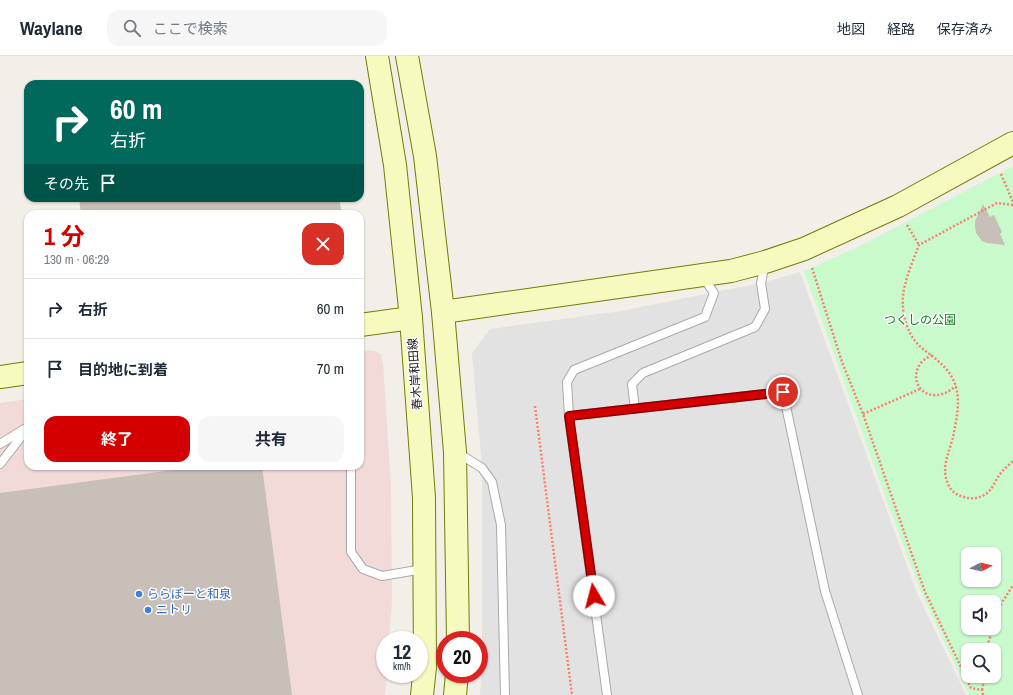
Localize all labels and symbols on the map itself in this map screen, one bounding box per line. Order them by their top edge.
park label: つくしの公園 [884,312,956,328]
street label: 春木岸和田線 [405,338,425,410]
pin [766,375,800,409]
north arrow [961,547,1001,587]
position arrow [573,575,615,617]
place label: ららぽーと和泉 [147,586,231,602]
marker: ららぽーと和泉 [134,589,144,599]
place label: ニトリ [156,602,192,618]
marker: ニトリ [143,605,153,615]
speed limit sign: 20 [436,631,488,683]

